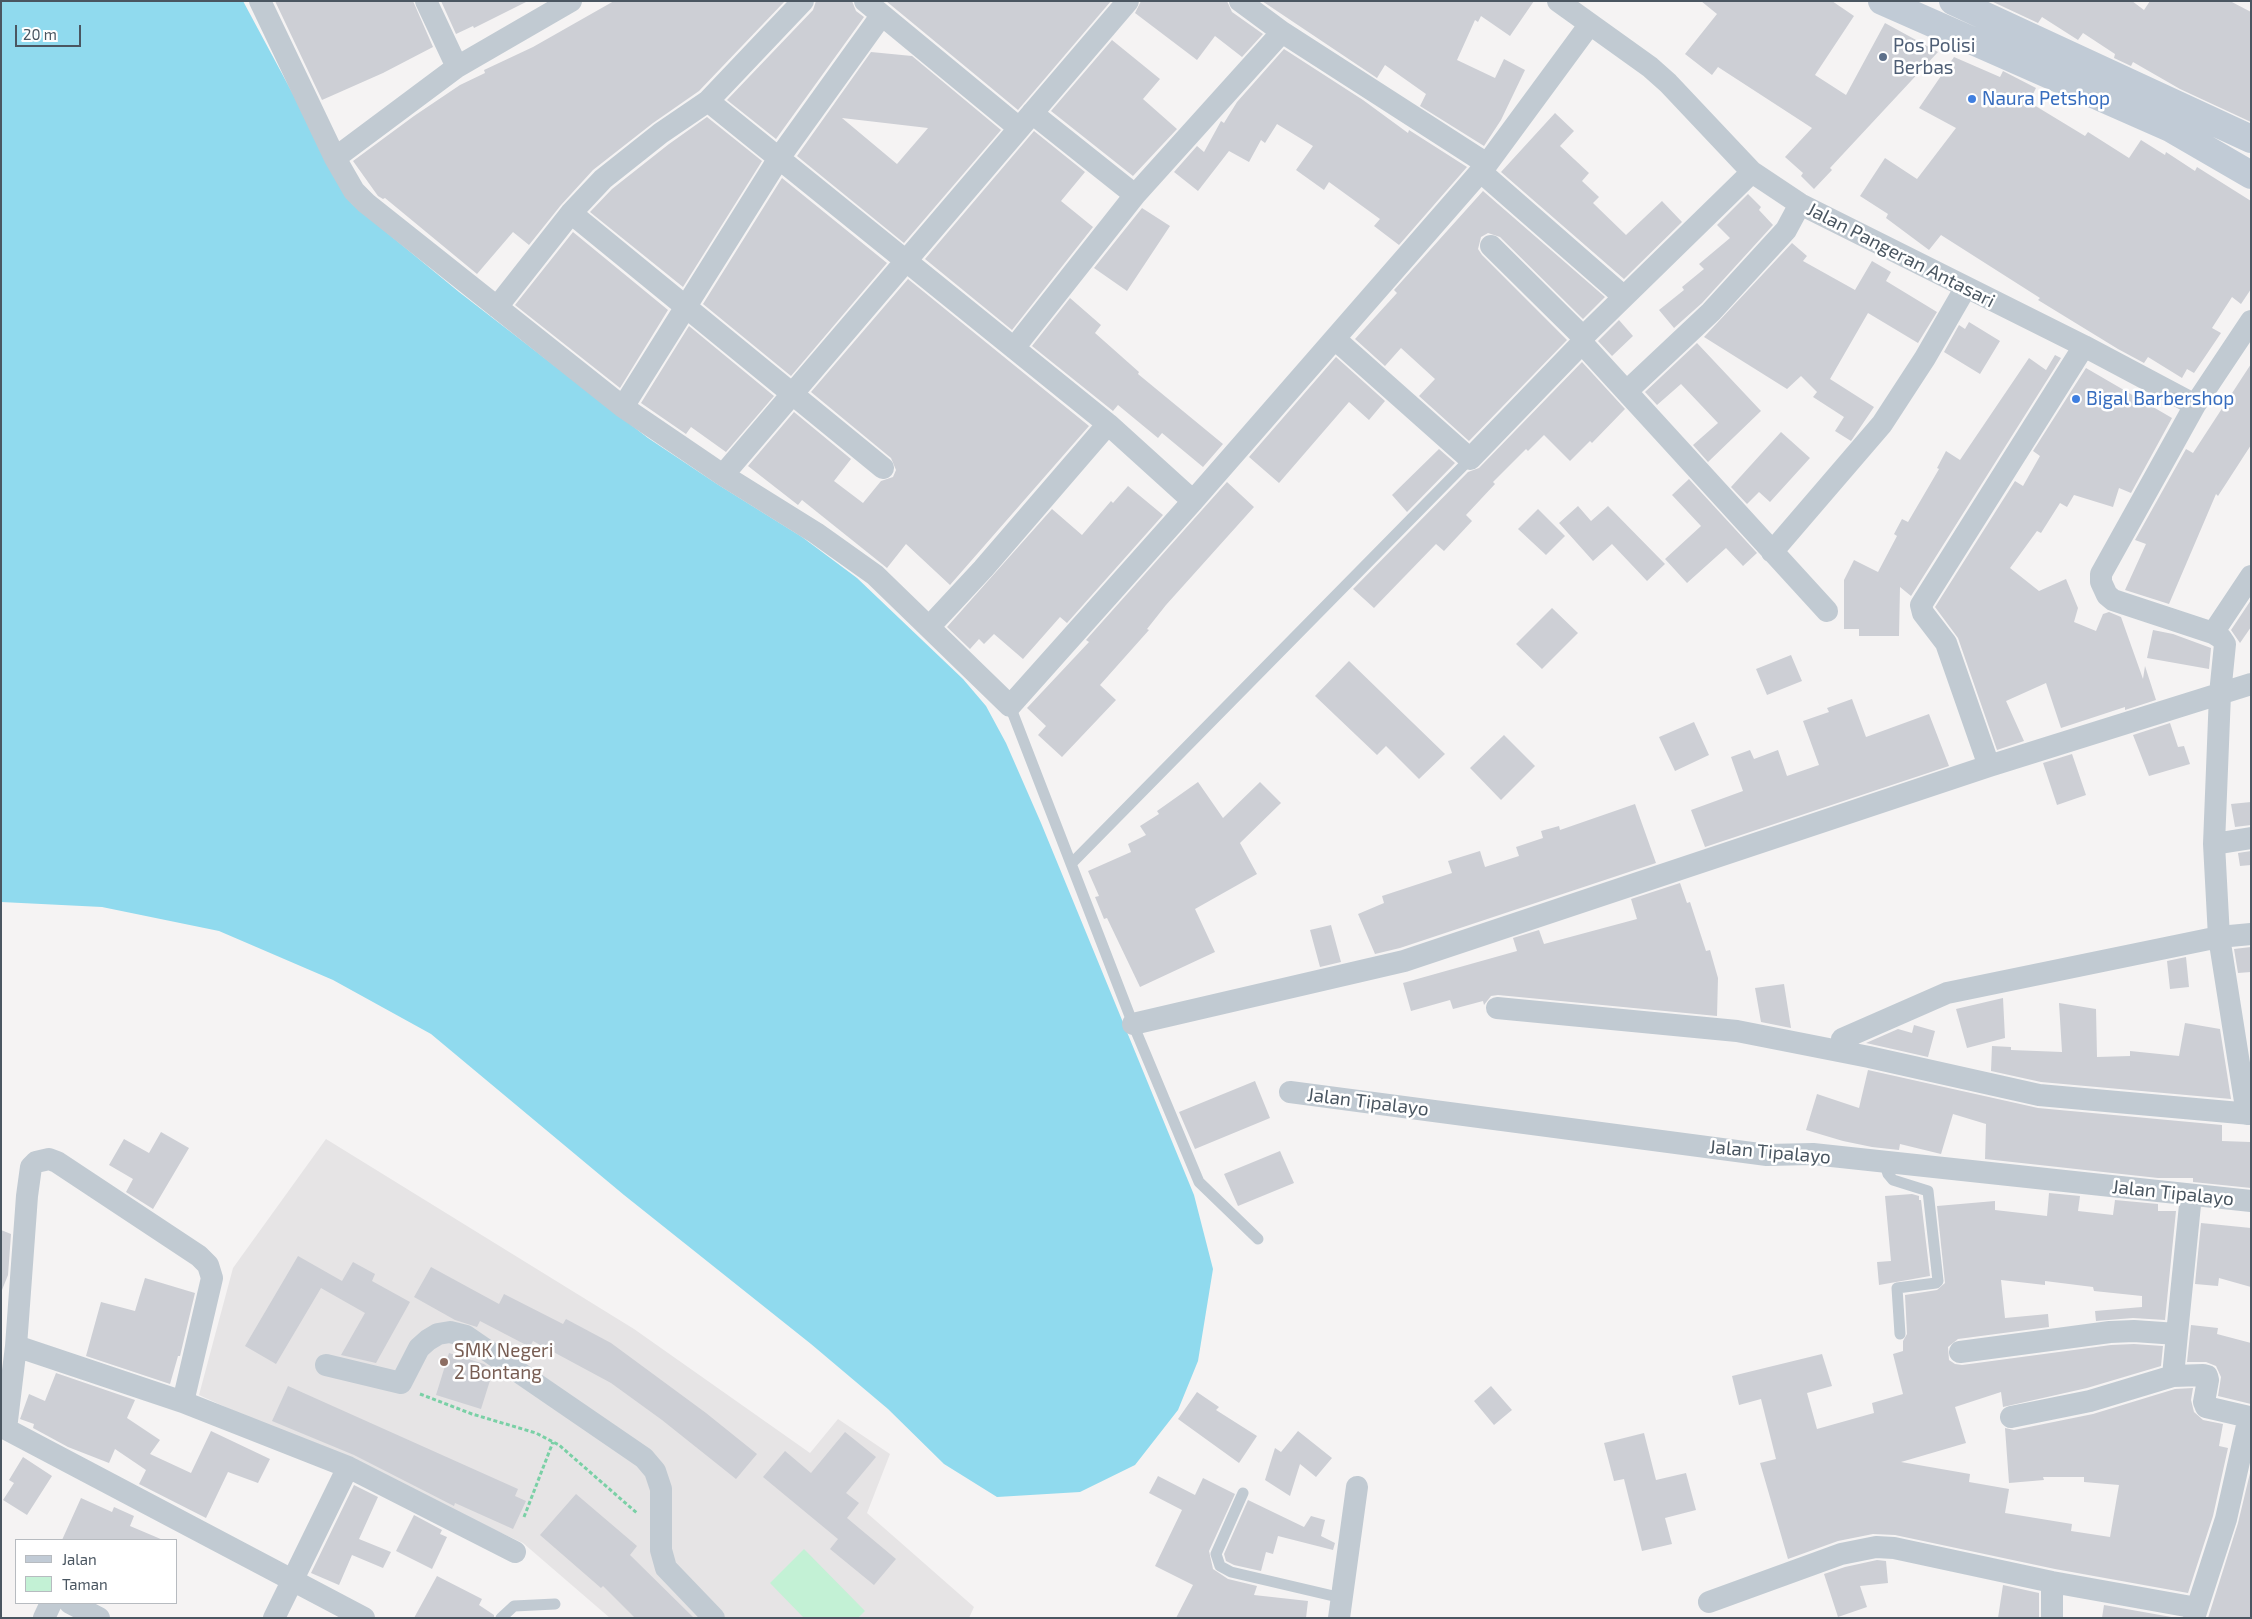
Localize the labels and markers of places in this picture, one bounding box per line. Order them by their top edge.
place label: Pos Polisi Berbas [1893,35,1975,79]
marker: Pos Polisi Berbas [1877,51,1889,63]
place label: Naura Petshop [1982,88,2110,110]
marker: Naura Petshop [1966,93,1978,105]
place label: Bigal Barbershop [2086,388,2234,410]
marker: Bigal Barbershop [2070,393,2082,405]
place label: SMK Negeri 2 Bontang [454,1340,553,1384]
marker: SMK Negeri 2 Bontang [438,1356,450,1368]

